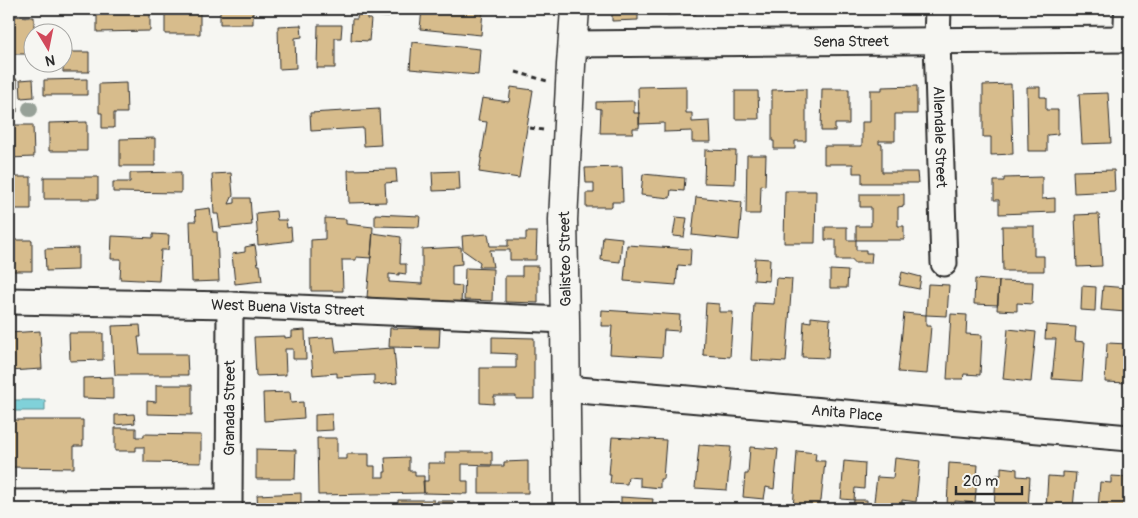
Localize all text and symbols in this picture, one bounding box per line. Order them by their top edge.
north arrow [22,22,72,72]
street label: Sena Street [813,32,890,52]
text: N [44,51,56,70]
street label: Allendale Street [928,86,951,189]
street label: Galisteo Street [555,210,576,307]
street label: West Buena Vista Street [211,296,366,321]
street label: Granada Street [220,359,240,456]
street label: Anita Place [811,401,884,426]
scale bar [956,463,1022,495]
text: 20 m [963,472,998,491]

